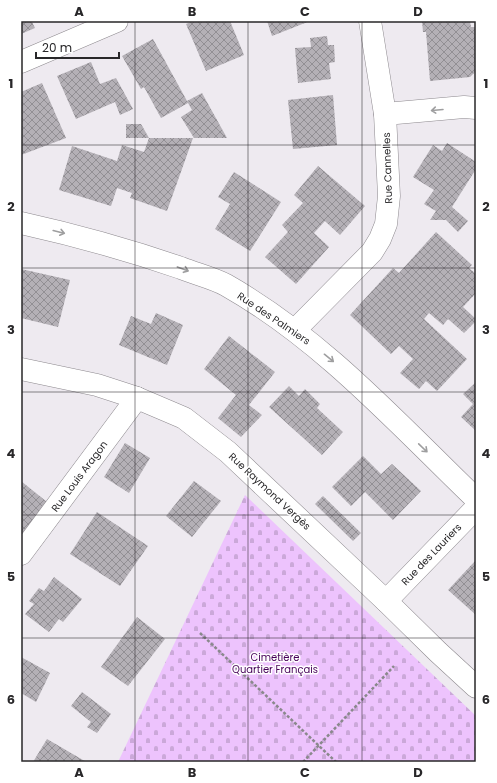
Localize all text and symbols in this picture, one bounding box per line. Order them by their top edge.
text: A [74,2,84,21]
text: B [188,2,197,21]
text: C [300,2,310,21]
text: D [413,2,423,21]
scale bar [36,34,119,60]
text: 20 m [42,39,72,56]
text: 1 [9,74,13,93]
text: 1 [484,74,488,93]
one-way arrow [431,106,444,113]
street label: Rue Cannelles [379,132,396,204]
text: 2 [7,197,15,216]
text: 2 [482,197,490,216]
one-way arrow [52,228,65,236]
one-way arrow [177,266,189,274]
street label: Rue des Palmiers [234,288,313,348]
text: 3 [7,320,15,339]
text: 3 [482,320,490,339]
one-way arrow [324,353,335,362]
street label: Rue Louis Aragon [48,438,111,515]
one-way arrow [418,443,428,453]
text: 4 [7,444,16,463]
text: 4 [482,444,491,463]
street label: Rue Raymond Vergès [225,449,314,533]
street label: Rue des Lauriers [398,520,465,589]
text: 5 [7,567,15,586]
text: 5 [482,567,490,586]
park label: Cimetière Quartier Français [232,650,318,677]
text: 6 [7,690,15,709]
text: 6 [482,690,490,709]
text: A [74,763,84,782]
text: B [188,763,197,782]
text: C [300,763,310,782]
text: D [413,763,423,782]

